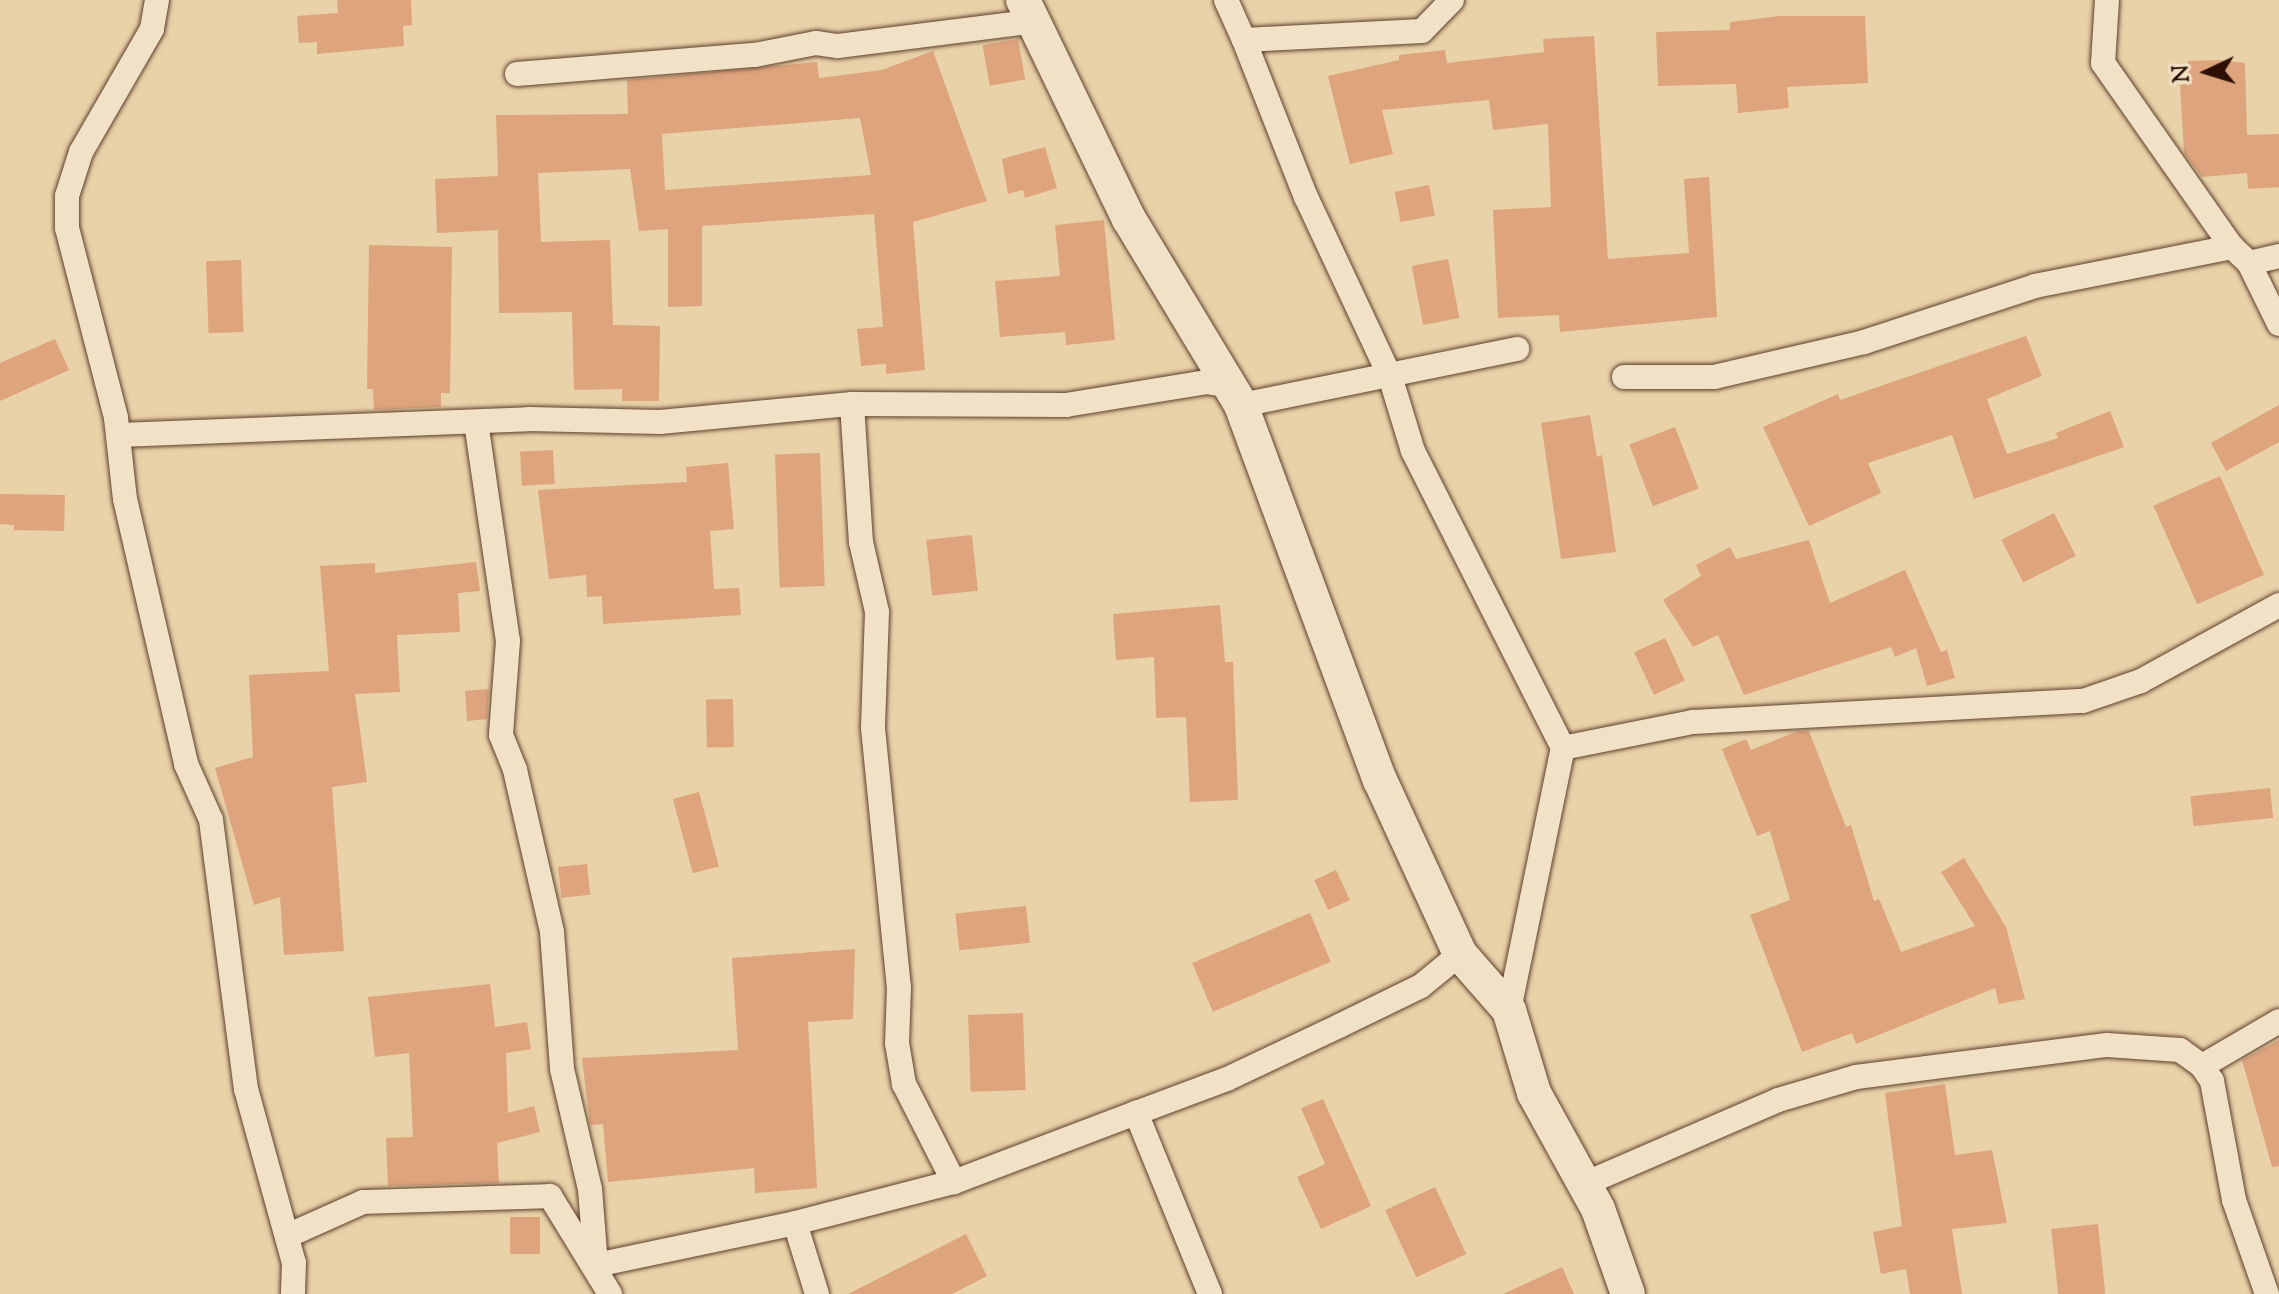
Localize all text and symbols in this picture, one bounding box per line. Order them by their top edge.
north arrow [2167,32,2247,112]
text: N [2166,64,2200,84]

